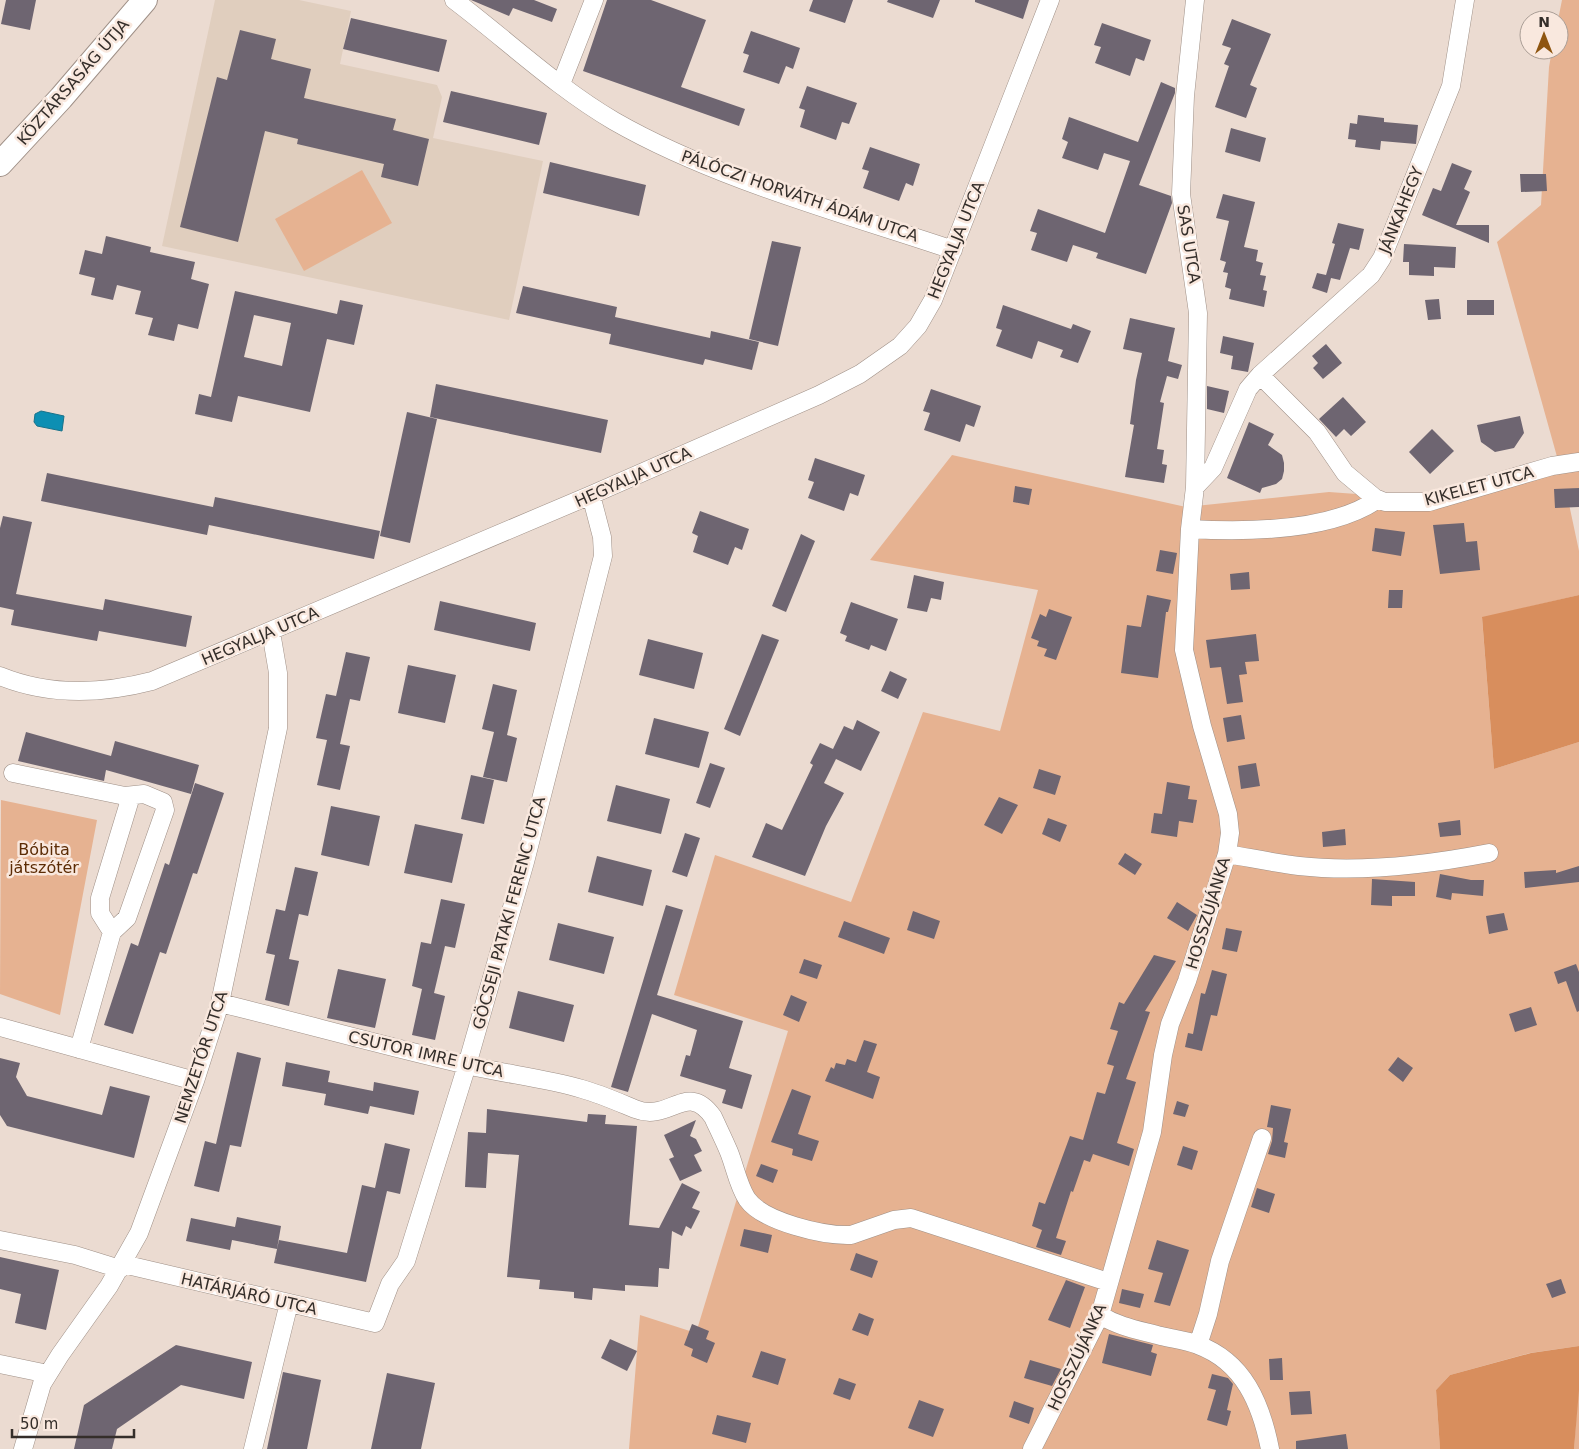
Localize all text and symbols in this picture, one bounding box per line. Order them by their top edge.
north arrow [1519,10,1569,60]
text: N [1538,14,1550,30]
street label: KÖZTÁRSASÁG ÚTJA [13,15,133,149]
street label: PÁLÓCZI HORVÁTH ÁDÁM UTCA [679,146,921,246]
street label: JÁNKAHEGY [1375,164,1427,257]
street label: HEGYALJA UTCA [924,178,988,302]
street label: SAS UTCA [1173,203,1205,285]
street label: HEGYALJA UTCA [572,443,694,511]
street label: KIKELET UTCA [1422,462,1536,510]
street label: HEGYALJA UTCA [199,603,321,669]
street label: GÖCSEJI PATAKI FERENC UTCA [469,794,549,1032]
park label: Bóbita játszótér [8,840,79,877]
street label: HOSSZÚJÁNKA [1182,855,1234,971]
street label: NEMZETŐR UTCA [170,988,231,1126]
street label: CSUTOR IMRE UTCA [346,1027,506,1081]
street label: HATÁRJÁRÓ UTCA [179,1269,319,1319]
street label: HOSSZÚJÁNKA [1044,1300,1110,1414]
scale bar [12,1406,135,1438]
text: 50 m [20,1415,58,1433]

